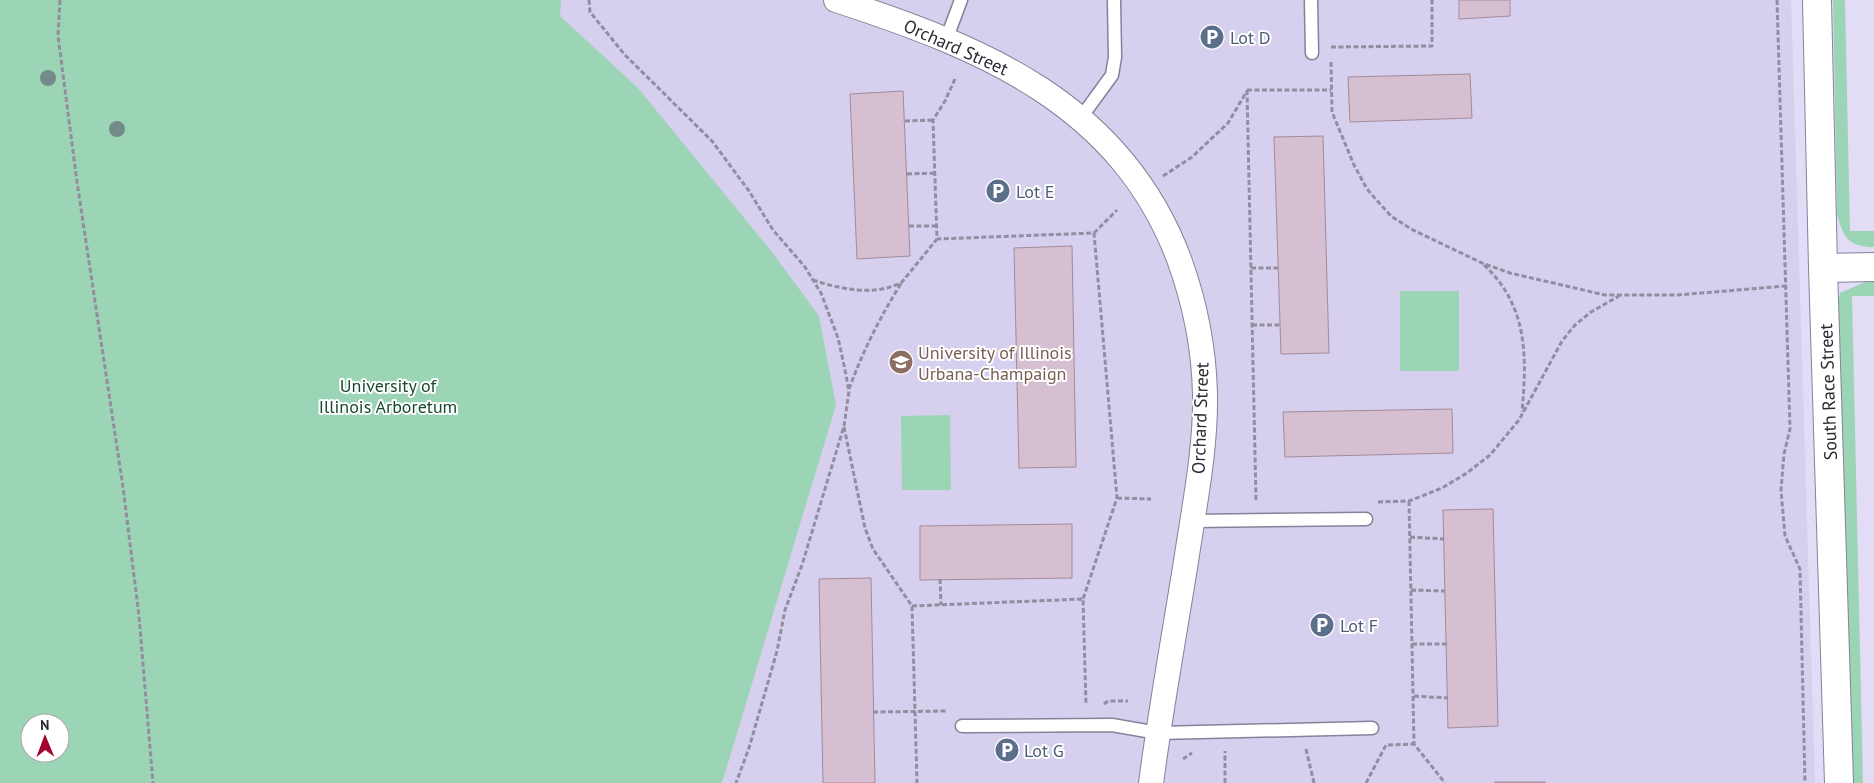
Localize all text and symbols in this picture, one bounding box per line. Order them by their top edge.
street label: Orchard Street [900,14,1012,80]
parking icon: Lot D [1199,24,1225,50]
place label: Lot D [1230,26,1271,49]
parking icon: Lot E [985,178,1011,204]
place label: Lot E [1016,180,1054,203]
street label: South Race Street [1814,323,1842,461]
place label: University of Illinois Urbana-Champaign [918,341,1072,385]
school or university icon: University of Illinois Urbana-Champaign [888,349,914,375]
street label: Orchard Street [1187,362,1213,474]
park label: University of Illinois Arboretum [319,374,457,418]
parking icon: Lot F [1309,612,1335,638]
place label: Lot F [1340,614,1378,637]
north arrow [20,713,70,763]
text: N [40,716,50,734]
parking icon: Lot G [994,737,1020,763]
place label: Lot G [1024,739,1064,762]

